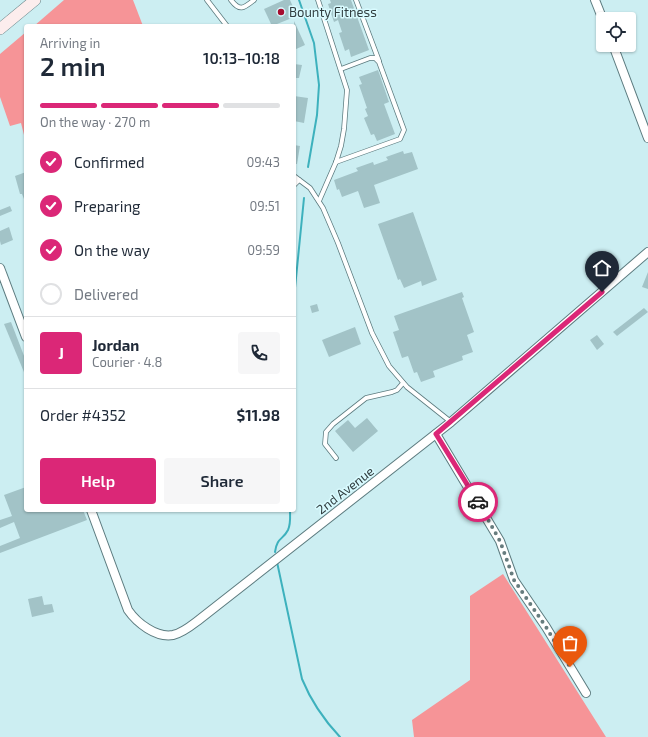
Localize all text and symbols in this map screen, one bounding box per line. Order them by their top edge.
place label: Bounty Fitness [289,4,377,20]
marker: Bounty Fitness [276,7,286,17]
map controls [596,12,636,52]
button: locate [596,12,636,52]
text: Arriving in [40,35,100,51]
text: 10:13–10:18 [203,49,280,67]
text: 2 min [40,50,106,81]
text: On the way · 270 m [40,114,150,130]
icon: check [40,151,62,173]
text: Confirmed [74,153,145,171]
text: 09:43 [246,154,280,170]
icon: check [40,195,62,217]
text: Preparing [74,197,140,215]
text: 09:51 [250,198,280,214]
icon: check [40,239,62,261]
text: On the way [74,241,150,259]
text: 09:59 [247,242,280,258]
pin [585,251,619,292]
icon: home [591,257,613,279]
text: Delivered [74,285,139,303]
button: phone [238,332,280,374]
text: Jordan [92,336,139,354]
text: J [58,344,64,362]
text: Courier · 4.8 [92,354,162,370]
text: Order #4352 [40,406,126,424]
text: $11.98 [236,406,280,424]
button: Help [40,458,156,504]
button: Share [164,458,280,504]
street label: 2nd Avenue [313,463,377,517]
courier [458,482,498,522]
icon: car [467,491,489,513]
pin [553,626,587,667]
icon: bag [559,632,581,654]

